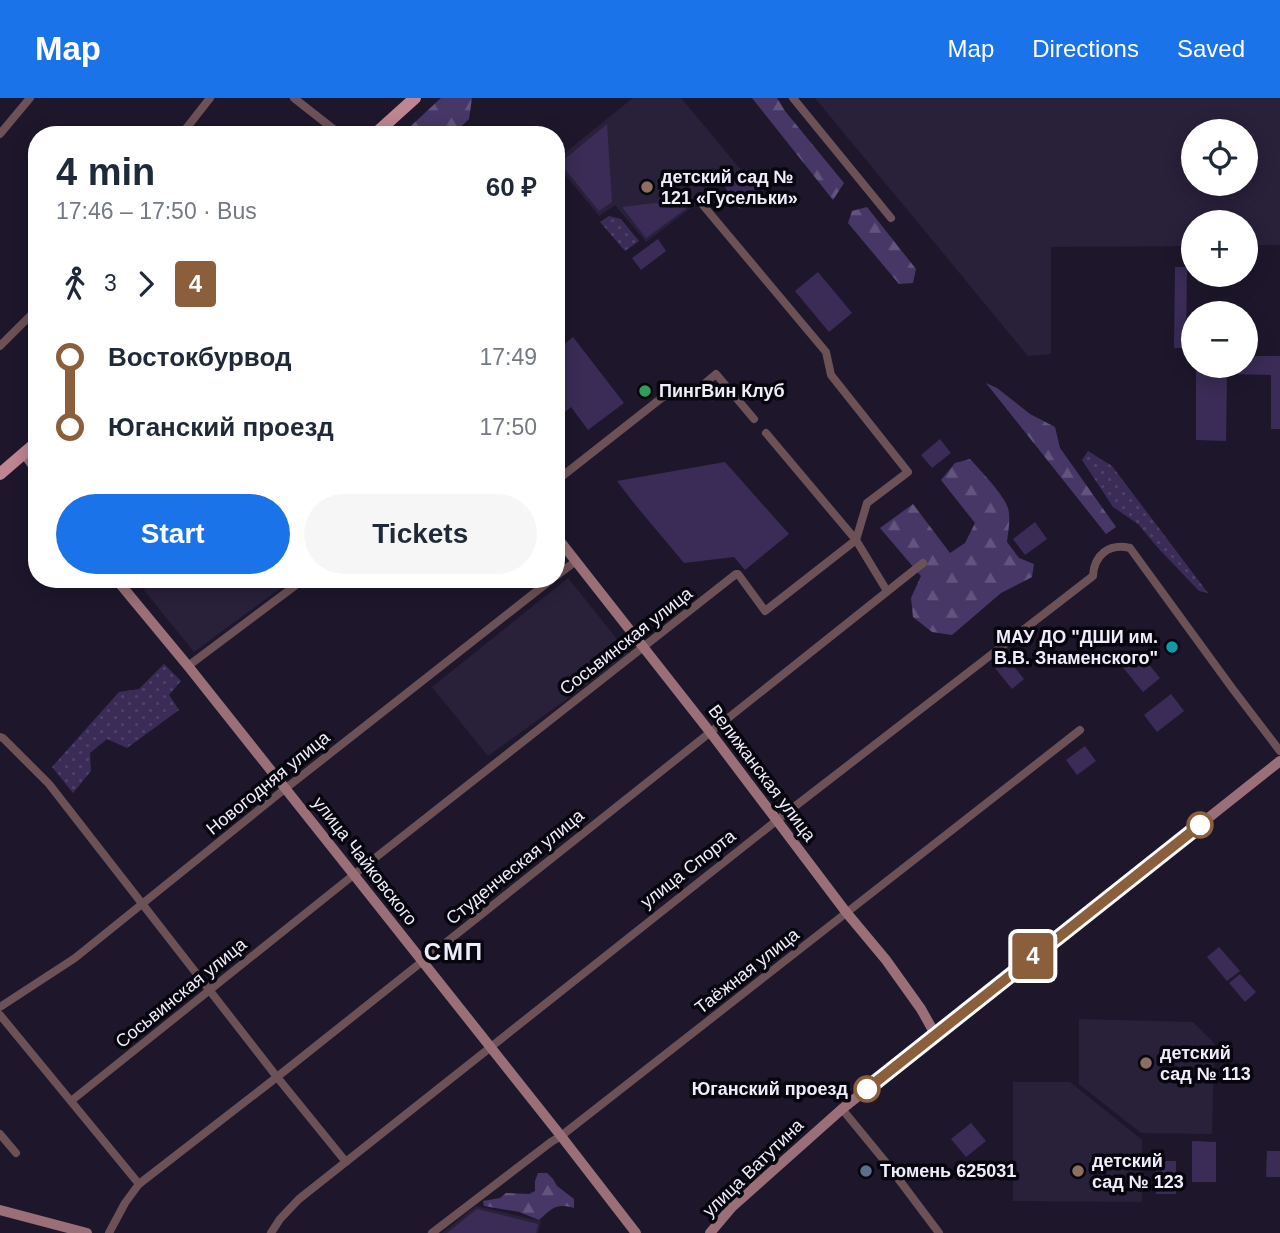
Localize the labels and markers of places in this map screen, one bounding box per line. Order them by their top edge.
place label: детский сад № 121 «Гусельки» [661,167,798,208]
marker: детский сад № 121 «Гусельки» [639,179,655,195]
place label: ПингВин Клуб [659,381,785,401]
marker: ПингВин Клуб [637,383,653,399]
place label: МАУ ДО "ДШИ им. В.В. Знаменского" [994,627,1158,668]
marker: МАУ ДО "ДШИ им. В.В. Знаменского" [1164,639,1180,655]
unlabelled marker [1187,812,1213,838]
place label: детский сад № 113 [1160,1043,1251,1084]
marker: детский сад № 113 [1138,1055,1154,1071]
marker: Юганский проезд [854,1076,880,1102]
place label: Юганский проезд [692,1079,849,1099]
place label: детский сад № 123 [1092,1151,1184,1192]
place label: Тюмень 625031 [880,1161,1016,1181]
marker: Тюмень 625031 [858,1163,874,1179]
marker: детский сад № 123 [1070,1163,1086,1179]

